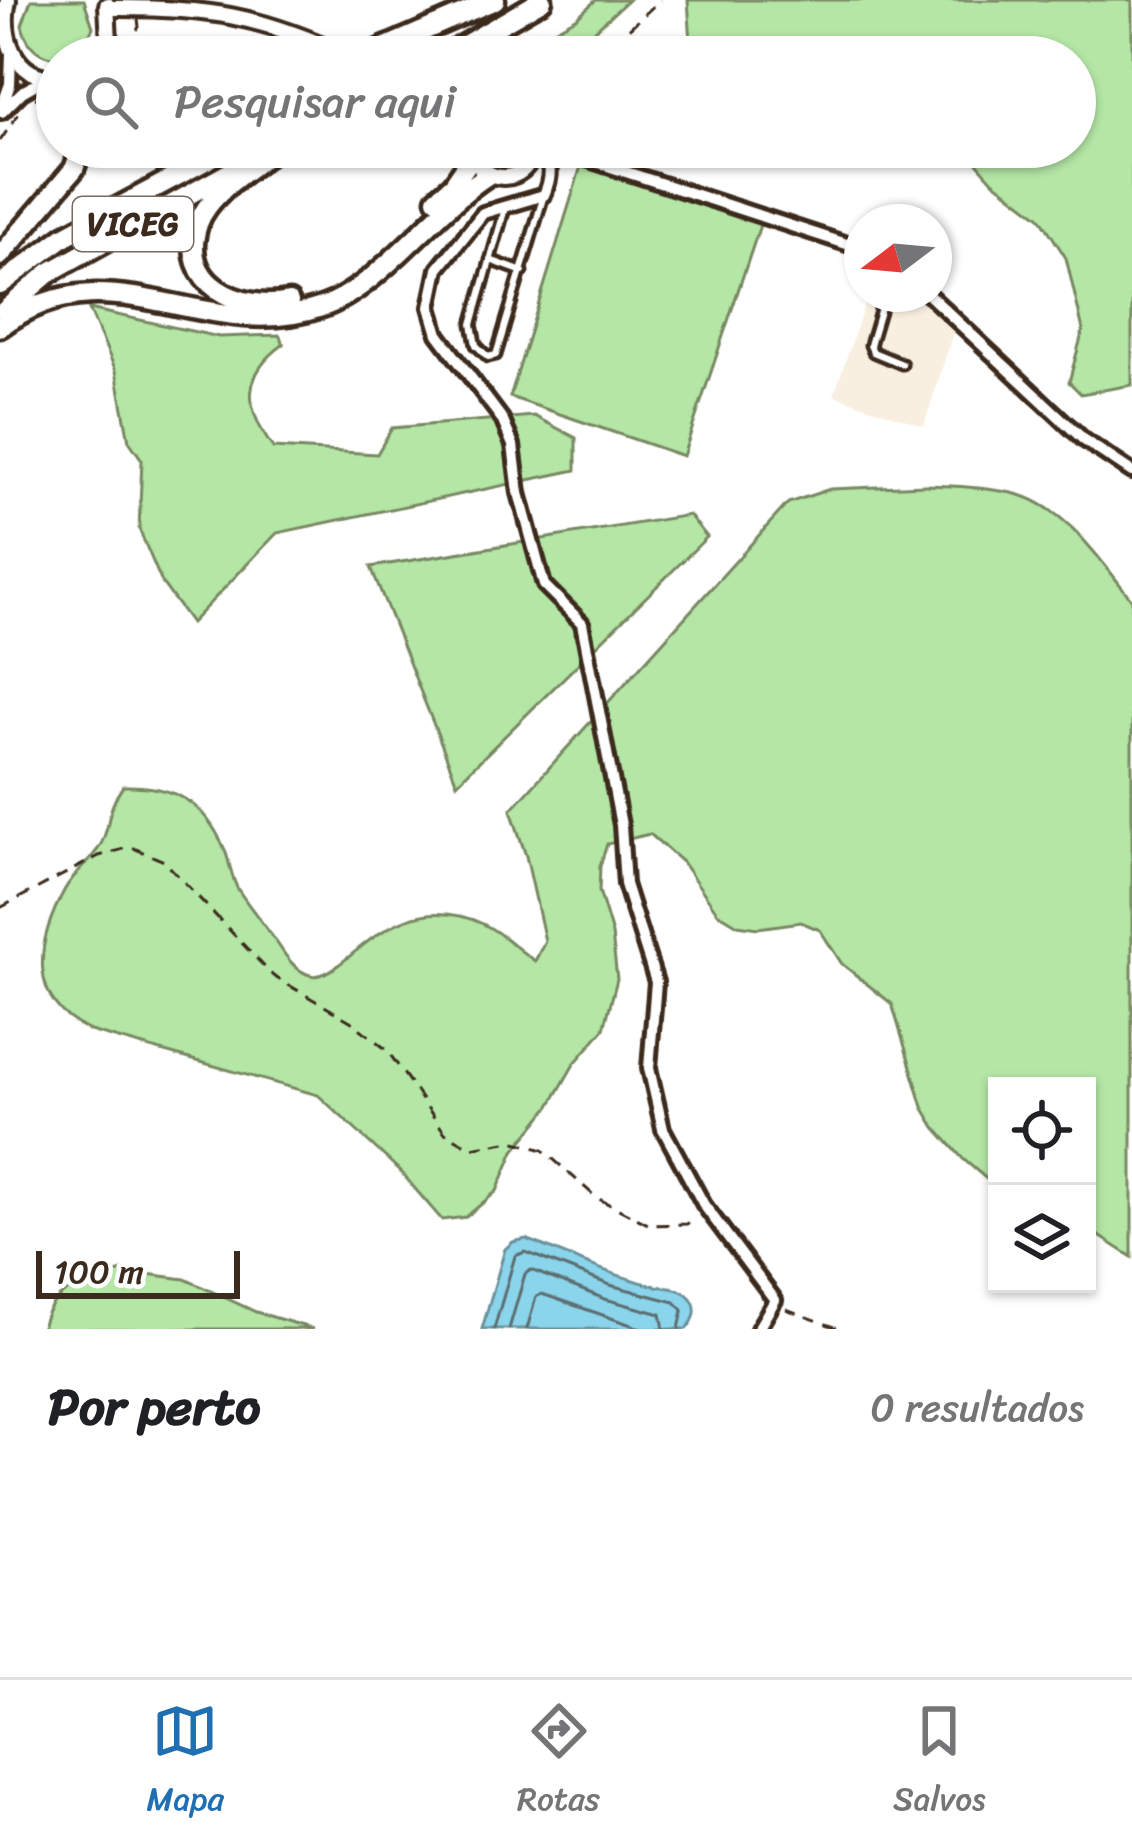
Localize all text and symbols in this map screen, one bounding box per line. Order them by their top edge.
search box [36,36,1096,168]
text: Pesquisar aqui [174,62,456,142]
icon: search [78,69,144,135]
road number: VICEG [73,197,193,251]
north arrow [844,204,952,312]
map controls [988,1077,1096,1293]
button: locate [988,1077,1096,1185]
button: layers [988,1185,1096,1293]
text: 100 m [54,1243,144,1301]
scale bar [36,1245,240,1298]
text: Por perto [48,1362,261,1452]
text: 0 resultados [870,1373,1084,1442]
tab: Mapa [147,1698,224,1828]
tab: Rotas [517,1698,600,1828]
tab: Salvos [893,1698,985,1828]

